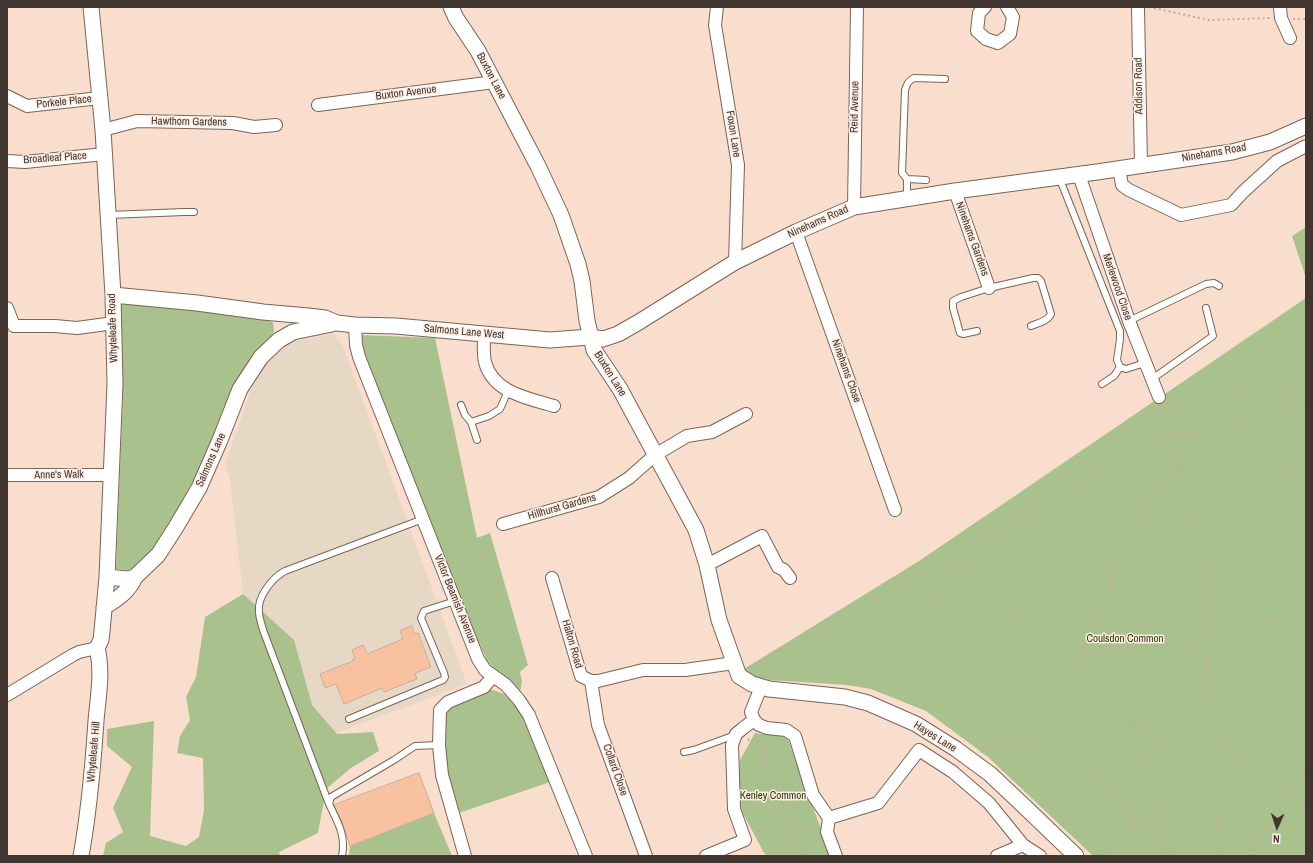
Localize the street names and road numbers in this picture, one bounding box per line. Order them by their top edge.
street label: Buxton Lane [473,51,509,101]
street label: Addison Road [1132,57,1146,115]
street label: Reid Avenue [848,81,862,133]
street label: Buxton Avenue [375,83,437,103]
street label: Porkele Place [36,93,92,111]
street label: Foxon Lane [723,110,743,158]
street label: Hawthorn Gardens [151,115,227,129]
street label: Ninehams Road [1181,141,1247,165]
street label: Broadleaf Place [23,149,87,167]
street label: Ninehams Gardens [952,200,992,278]
street label: Ninehams Road [786,203,850,241]
street label: Merlewood Close [1099,252,1135,322]
street label: Whyteleafe Road [105,293,121,363]
street label: Salmons Lane West [423,322,505,342]
street label: Ninehams Close [828,337,864,405]
street label: Buxton Lane [591,349,629,399]
street label: Salmons Lane [193,431,229,489]
street label: Anne's Walk [34,468,84,482]
street label: Hillhurst Gardens [526,491,598,523]
street label: Victor Beamish Avenue [431,553,479,645]
street label: Halton Road [559,618,585,670]
street label: Hayes Lane [911,719,959,755]
street label: Whyteleafe Hill [85,721,103,783]
street label: Collard Close [600,742,630,798]

